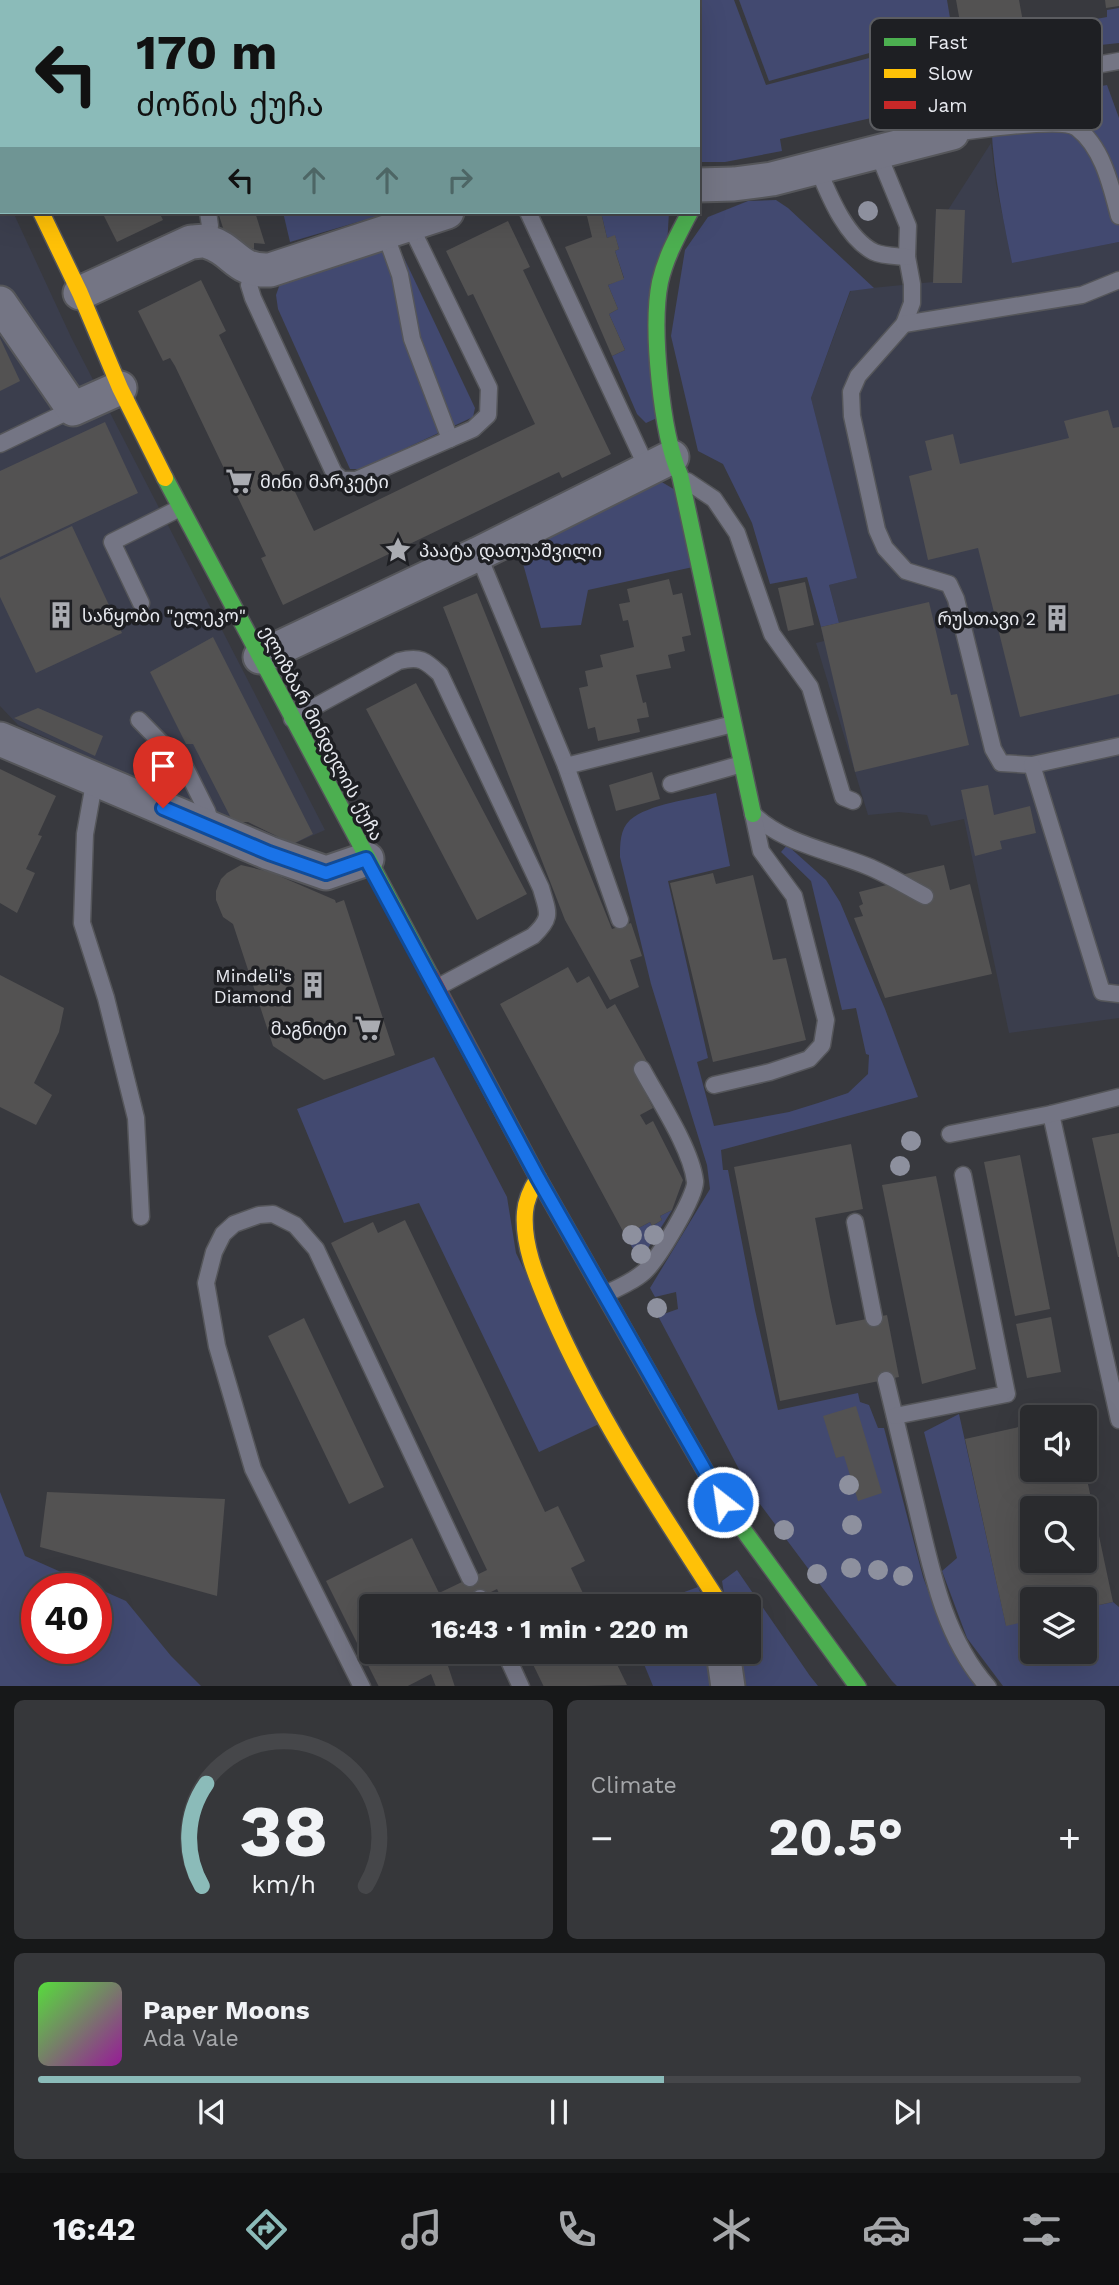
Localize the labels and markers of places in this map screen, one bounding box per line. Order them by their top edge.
supermarket icon: მინი მარკეტი [224,466,254,496]
place label: მინი მარკეტი [260,471,389,493]
place icon: პაატა დათუაშვილი [383,535,413,565]
place label: პაატა დათუაშვილი [419,540,602,562]
building icon: საწყობი "ელეკო" [46,600,76,630]
building icon: რუსთავი 2 [1042,603,1072,633]
place label: საწყობი "ელეკო" [82,605,246,627]
place label: რუსთავი 2 [938,608,1036,630]
pin [133,736,193,808]
place label: Mindeli's Diamond [214,965,292,1007]
building icon: Mindeli's Diamond [298,970,328,1000]
supermarket icon: მაგნიტი [353,1013,383,1043]
place label: მაგნიტი [271,1018,347,1040]

